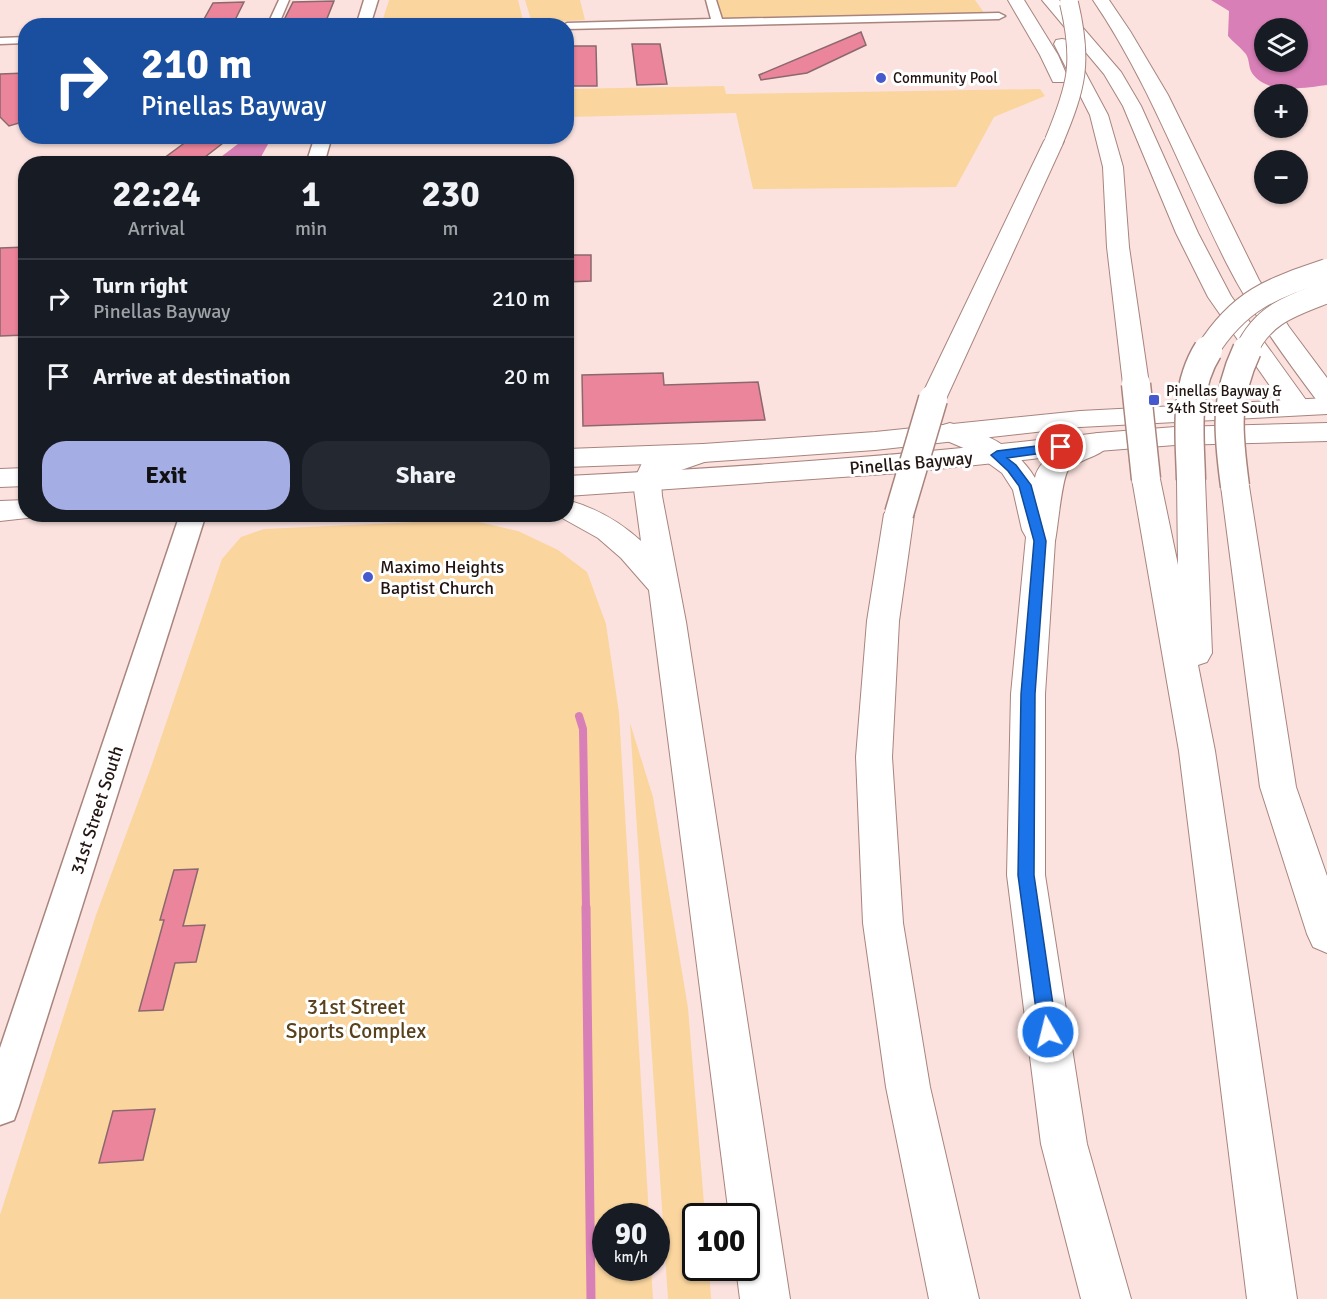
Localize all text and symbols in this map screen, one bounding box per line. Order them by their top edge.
map controls [1254,18,1308,204]
button: layers [1254,18,1308,72]
text: 210 m [141,39,252,90]
icon: right [42,42,120,120]
place label: Community Pool [893,69,998,87]
marker: Community Pool [874,71,888,85]
button: + [1254,84,1308,138]
text: Pinellas Bayway [141,90,326,123]
button: − [1254,150,1308,204]
text: 22:24 [112,172,201,217]
text: 1 [301,172,321,217]
text: 230 [421,172,480,217]
text: Arrival [128,216,185,241]
text: min [295,216,327,241]
text: m [443,216,459,241]
text: Turn right [93,272,188,299]
icon: right [42,282,75,315]
text: 210 m [492,285,550,312]
text: Pinellas Bayway [93,299,230,324]
icon: arrive [42,360,75,393]
text: Arrive at destination [93,363,290,390]
text: 20 m [504,363,550,390]
place label: Pinellas Bayway & 34th Street South [1166,382,1282,417]
marker: Pinellas Bayway & 34th Street South [1147,393,1161,407]
pin [1035,421,1086,472]
icon: arrive [1044,430,1077,463]
button: Exit [42,441,290,510]
button: Share [302,441,550,510]
street label: Pinellas Bayway [848,447,974,479]
place label: Maximo Heights Baptist Church [380,556,504,599]
marker: Maximo Heights Baptist Church [361,570,375,584]
street label: 31st Street South [66,743,128,877]
park label: 31st Street Sports Complex [286,994,427,1044]
position arrow [1016,1000,1080,1064]
speed limit sign: 100 [682,1203,760,1281]
text: 90 [615,1216,647,1253]
text: km/h [614,1248,648,1266]

